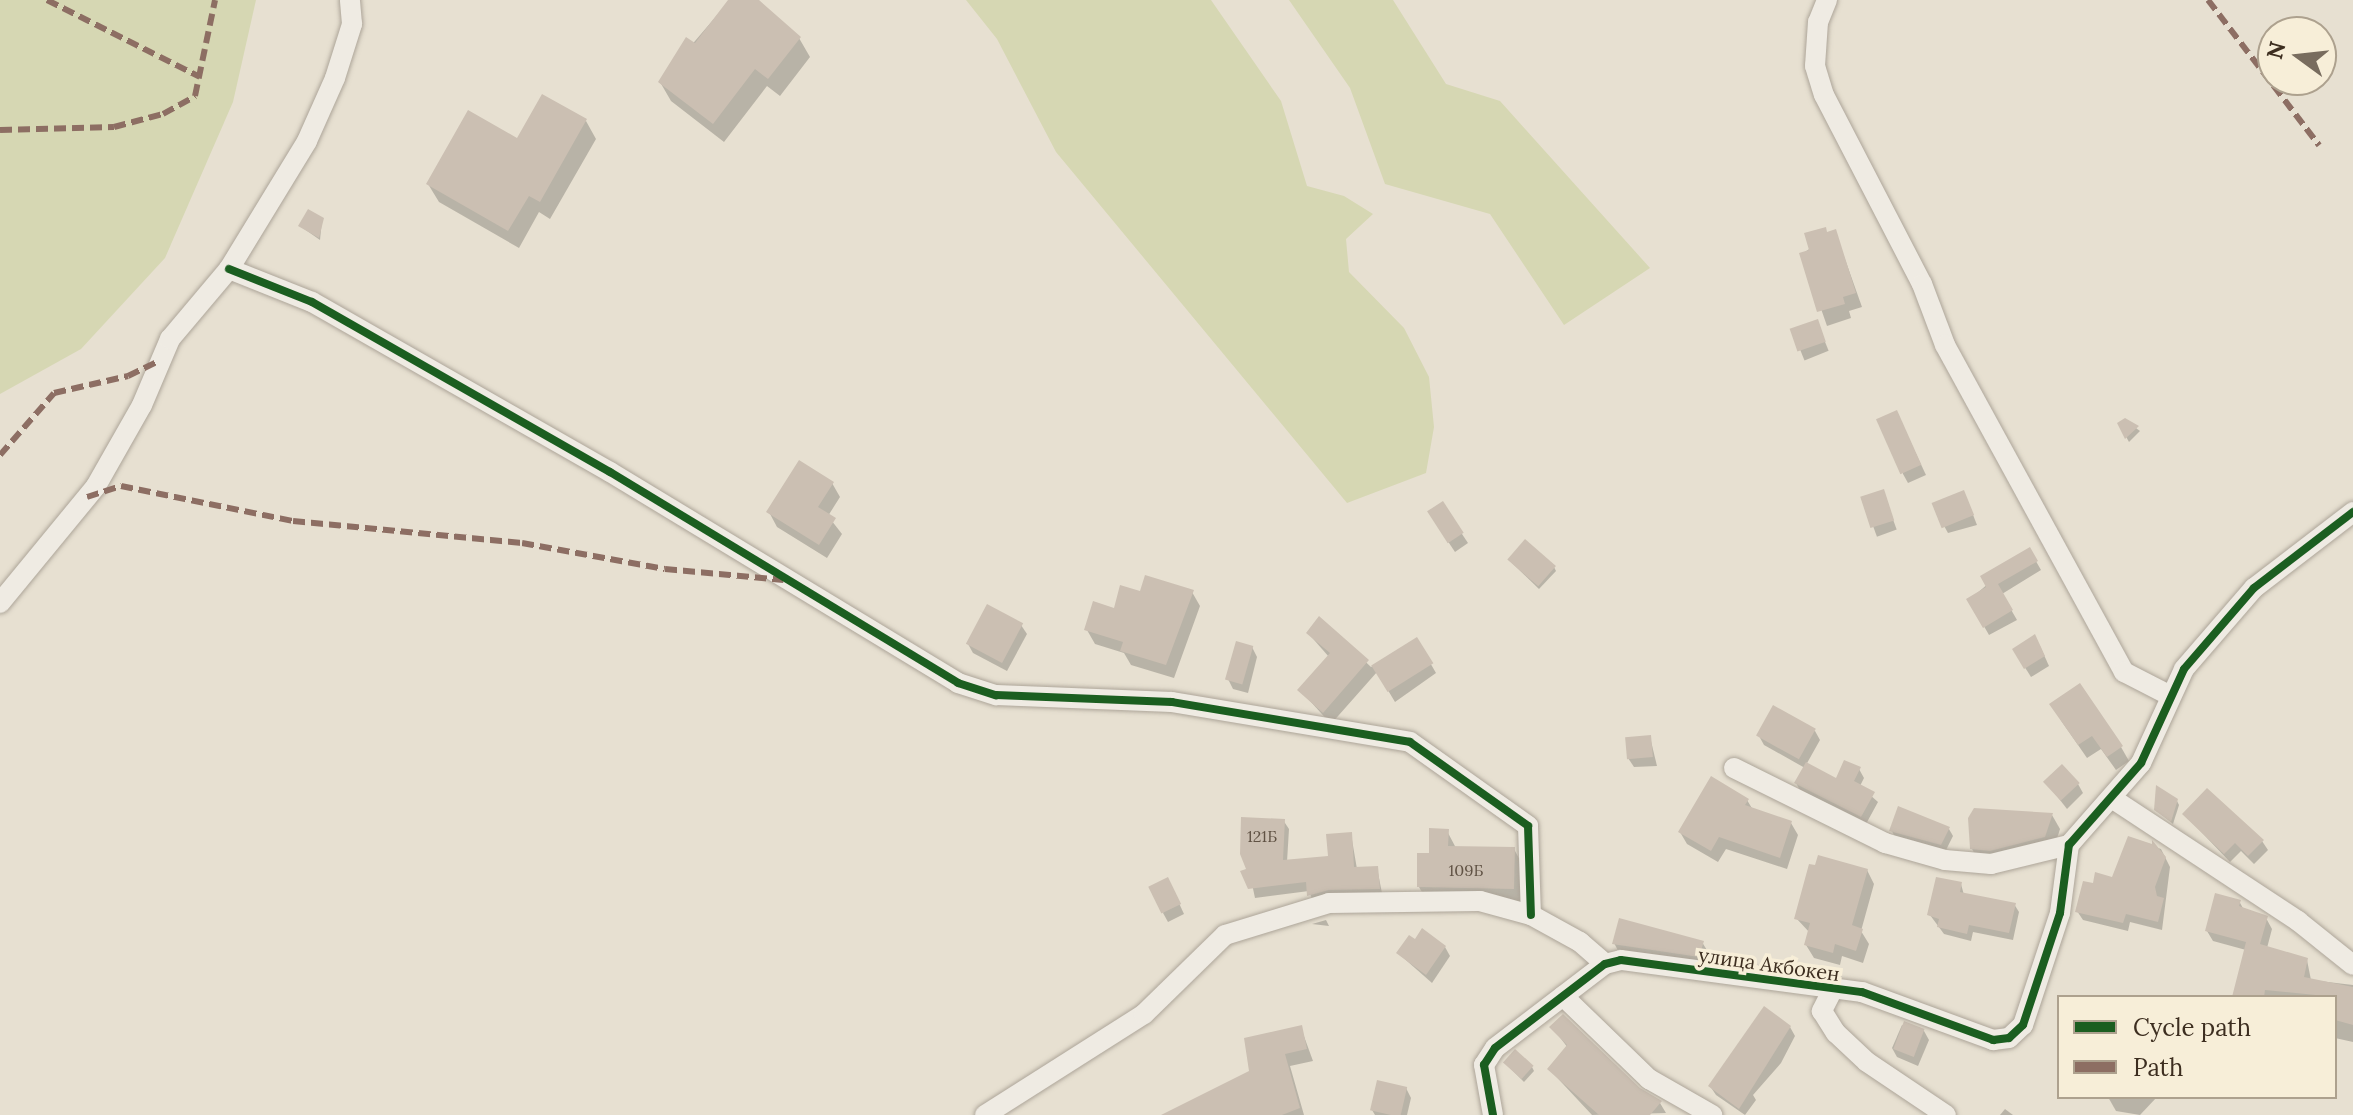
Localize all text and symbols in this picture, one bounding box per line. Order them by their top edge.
north arrow [2257,16,2337,96]
text: N [2260,38,2291,62]
house number: 121Б [1247,826,1277,846]
house number: 109Б [1449,860,1483,880]
street label: улица Акбокен [1697,942,1841,986]
legend [2057,995,2337,1099]
text: Cycle path [2133,1012,2251,1043]
text: Path [2133,1052,2183,1083]

